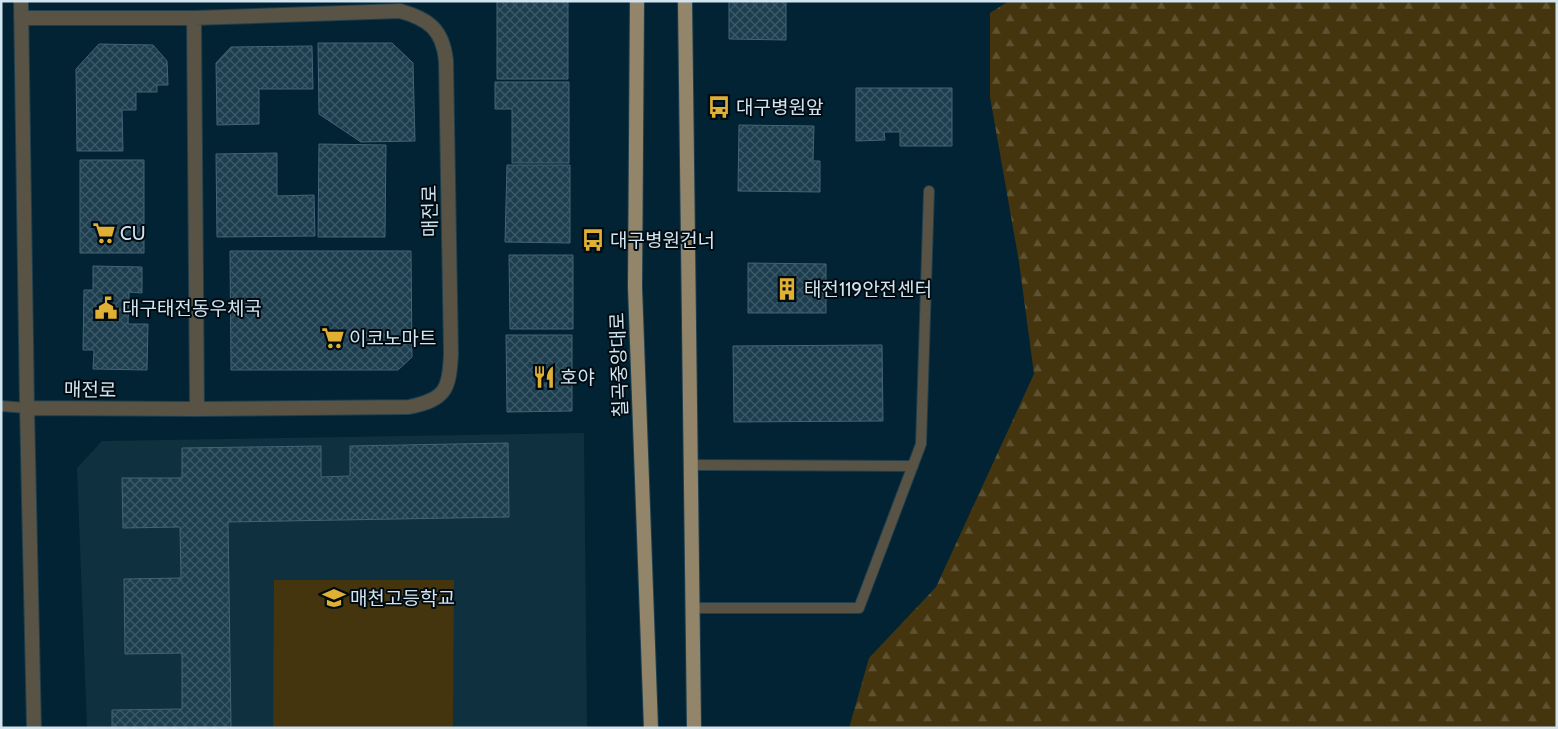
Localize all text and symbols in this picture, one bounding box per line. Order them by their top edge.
bus stop icon: 대구병원앞 [706,94,732,120]
place label: 대구병원앞 [736,96,824,119]
street label: 매전로 [418,185,442,237]
supermarket icon: CU [91,220,117,246]
place label: CU [120,222,145,245]
bus stop icon: 대구병원건너 [580,227,606,253]
place label: 대구병원건너 [610,229,715,252]
building icon: 태전119안전센터 [774,276,800,302]
place label: 태전119안전센터 [804,278,932,301]
public building icon: 대구태전동우체국 [93,295,119,321]
place label: 대구태전동우체국 [122,297,262,320]
street label: 칠곡중앙대로 [606,312,632,418]
supermarket icon: 이코노마트 [320,325,346,351]
place label: 이코노마트 [349,327,436,350]
restaurant icon: 호야 [531,364,557,390]
place label: 호야 [560,366,595,389]
street label: 매전로 [64,378,116,402]
school or university icon: 매천고등학교 [321,585,347,611]
place label: 매천고등학교 [350,587,455,610]

